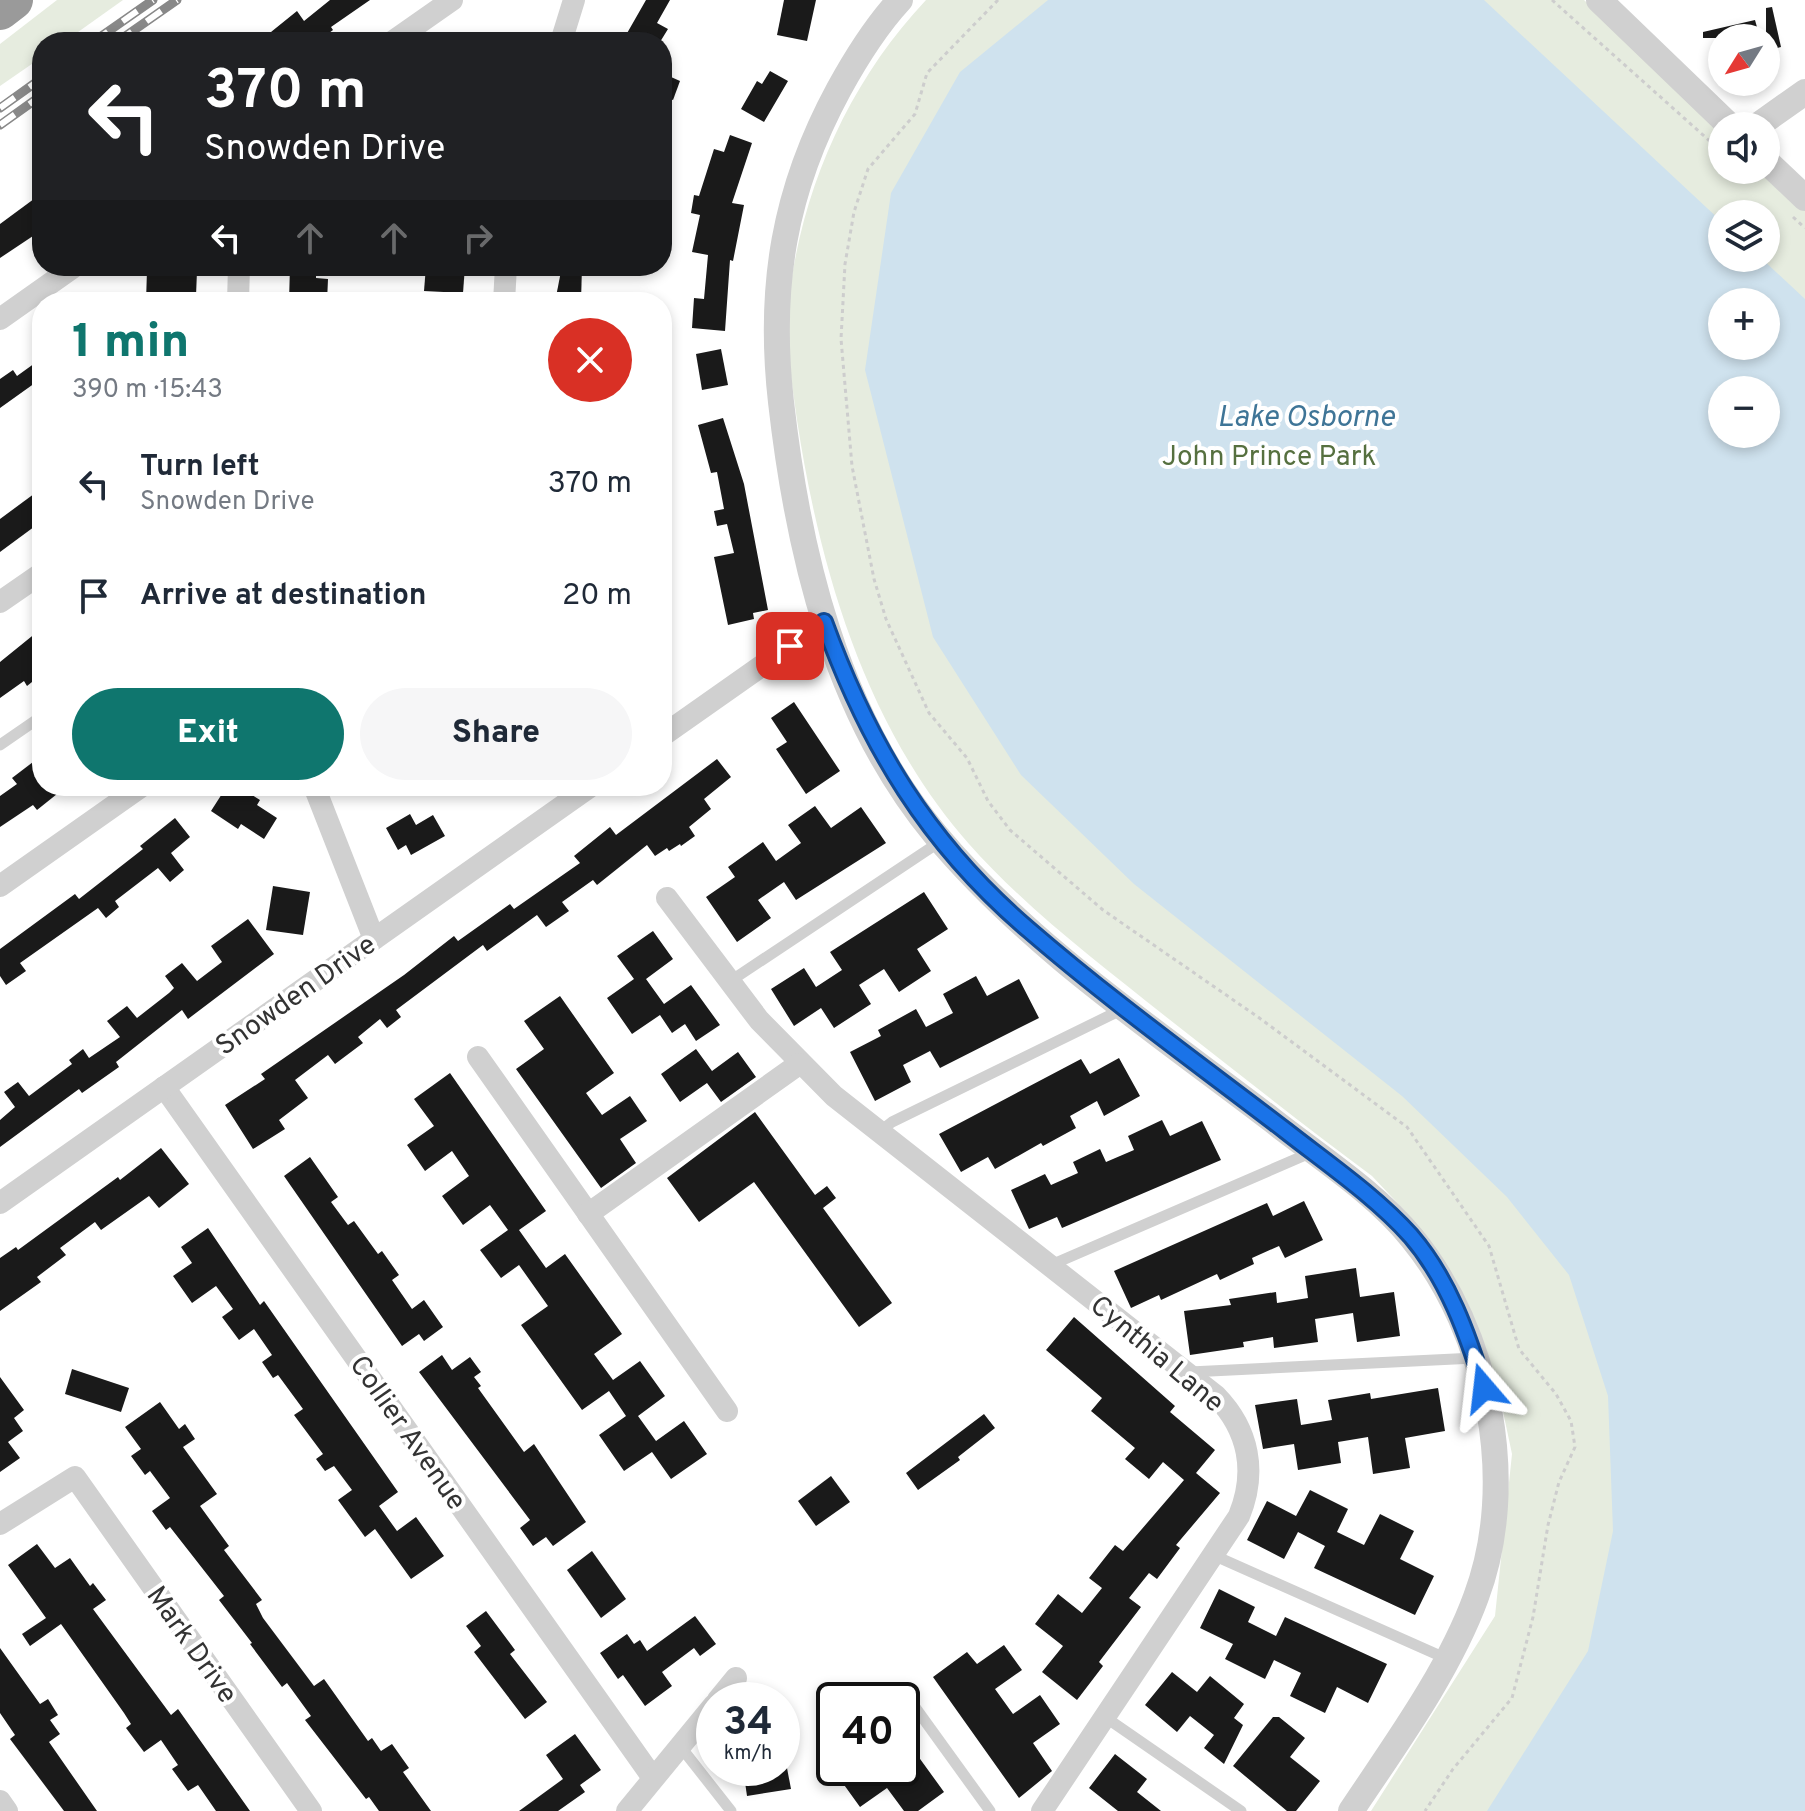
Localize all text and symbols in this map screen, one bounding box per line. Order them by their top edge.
north arrow [1708,24,1780,96]
map controls [1708,24,1780,448]
text: 370 m [204,58,367,128]
icon: left [72,64,176,168]
button: sound [1708,112,1780,184]
text: Snowden Drive [204,127,445,173]
button: layers [1708,200,1780,272]
icon: left [204,216,248,260]
icon: ahead [288,216,332,260]
icon: ahead [372,216,416,260]
icon: right [456,216,500,260]
button: + [1708,288,1780,360]
text: 1 min [72,314,189,374]
button: close [548,318,632,402]
text: 390 m · 15:43 [72,374,223,407]
button: − [1708,376,1780,448]
water label: Lake Osborne [1217,400,1395,437]
park label: John Prince Park [1162,440,1376,476]
text: Turn left [140,449,260,486]
icon: left [72,462,116,506]
text: 370 m [548,466,632,503]
text: Snowden Drive [140,486,314,519]
icon: arrive [72,574,116,618]
text: Arrive at destination [140,578,426,615]
text: 20 m [562,578,632,615]
pin [756,612,824,680]
icon: arrive [768,624,812,668]
button: Exit [72,688,344,780]
button: Share [360,688,632,780]
street label: Snowden Drive [209,928,384,1065]
street label: Cynthia Lane [1081,1289,1231,1422]
position arrow [1442,1346,1526,1430]
street label: Collier Avenue [340,1349,473,1518]
street label: Mark Drive [137,1580,244,1711]
speed limit sign: 40 [816,1682,920,1786]
text: 34 [723,1699,773,1749]
text: km/h [724,1741,772,1767]

